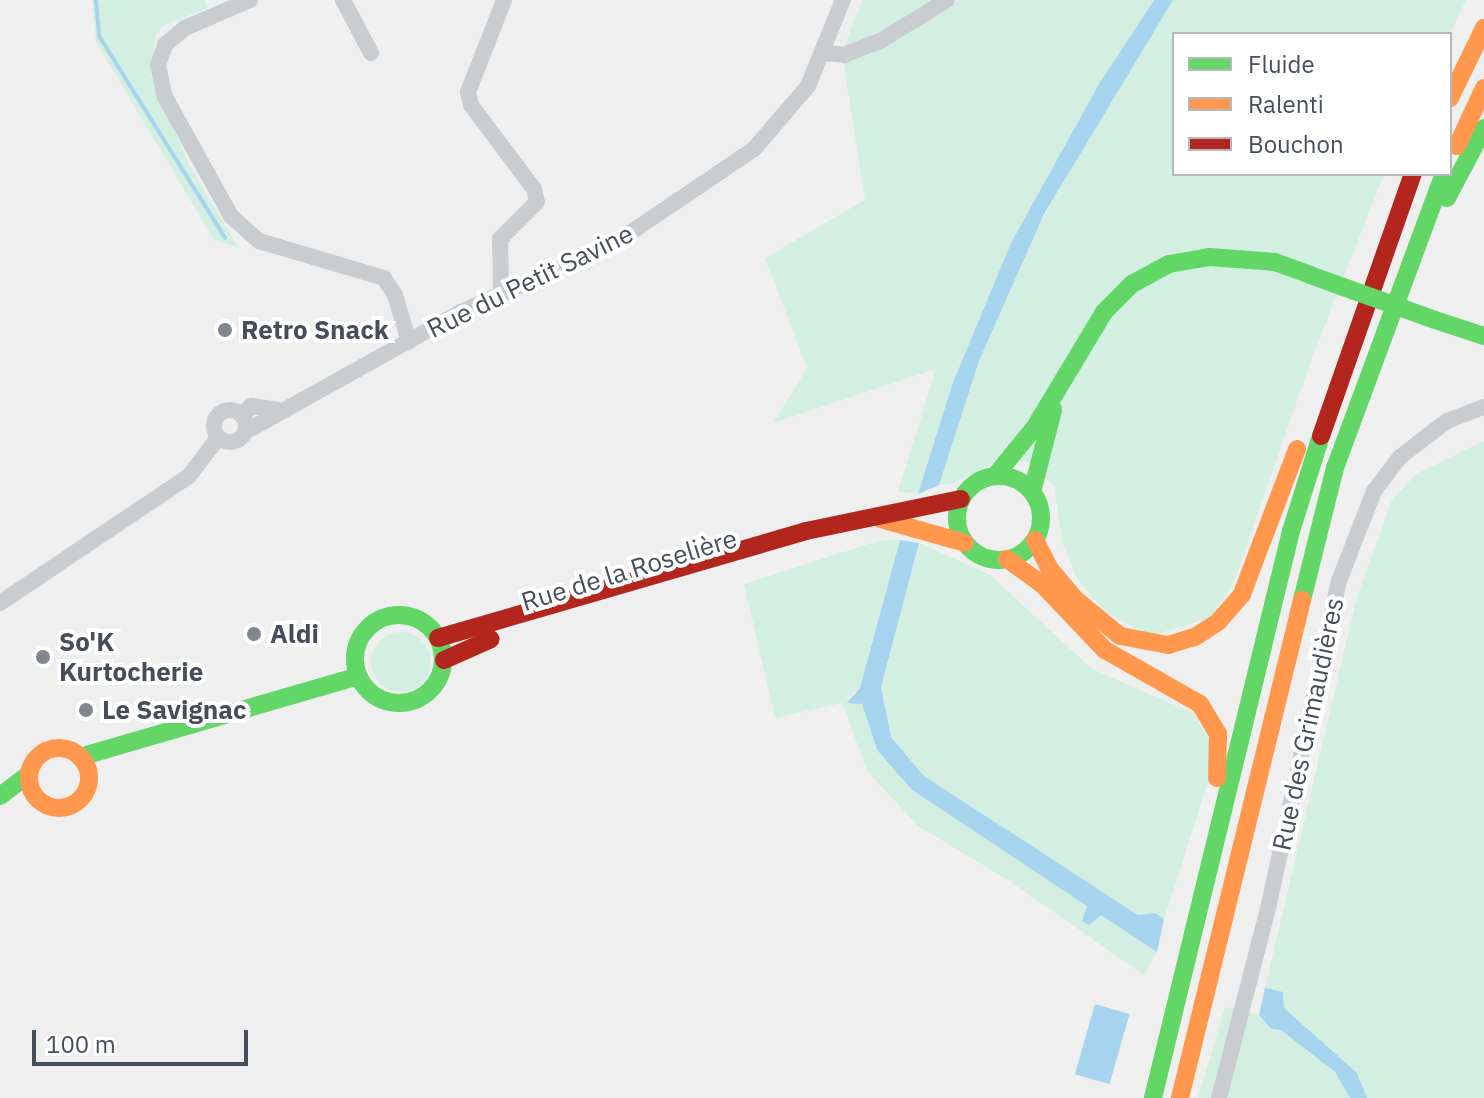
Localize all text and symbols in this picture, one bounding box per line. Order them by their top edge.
legend [1172,32,1452,176]
text: Fluide [1248,48,1315,80]
text: Ralenti [1248,88,1324,120]
text: Bouchon [1248,128,1344,160]
street label: Rue du Petit Savine [422,218,638,344]
place label: Retro Snack [241,314,389,346]
marker: Retro Snack [216,321,234,339]
street label: Rue de la Roselière [517,522,741,618]
street label: Rue des Grimaudières [1266,595,1350,853]
place label: Aldi [270,618,319,650]
marker: Aldi [245,625,263,643]
place label: So'K Kurtocherie [59,626,203,688]
marker: So'K Kurtocherie [34,648,52,666]
place label: Le Savignac [102,694,247,726]
marker: Le Savignac [77,701,95,719]
scale bar [36,1014,252,1064]
text: 100 m [46,1028,116,1060]

